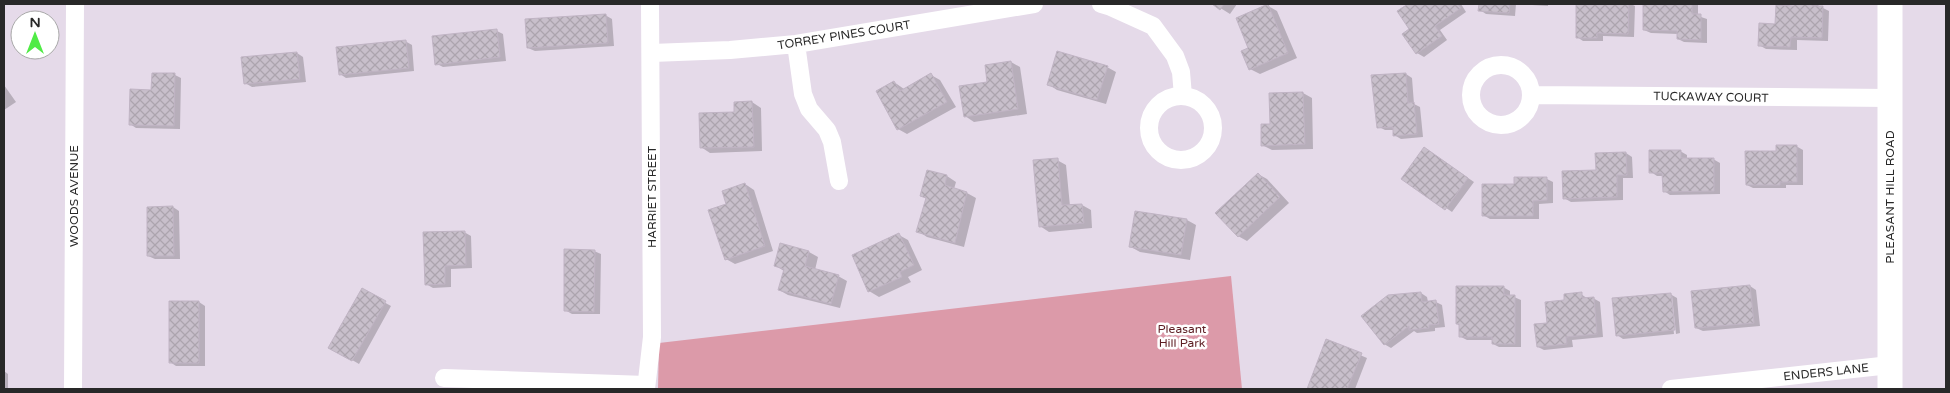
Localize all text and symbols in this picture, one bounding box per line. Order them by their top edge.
north arrow [10,10,60,60]
text: N [29,14,41,31]
street label: TORREY PINES COURT [777,17,912,52]
street label: TUCKAWAY COURT [1653,89,1770,105]
street label: PLEASANT HILL ROAD [1883,130,1897,264]
street label: WOODS AVENUE [67,145,81,247]
street label: HARRIET STREET [645,145,659,248]
park label: Pleasant Hill Park [1158,322,1207,350]
street label: ENDERS LANE [1783,361,1870,383]

